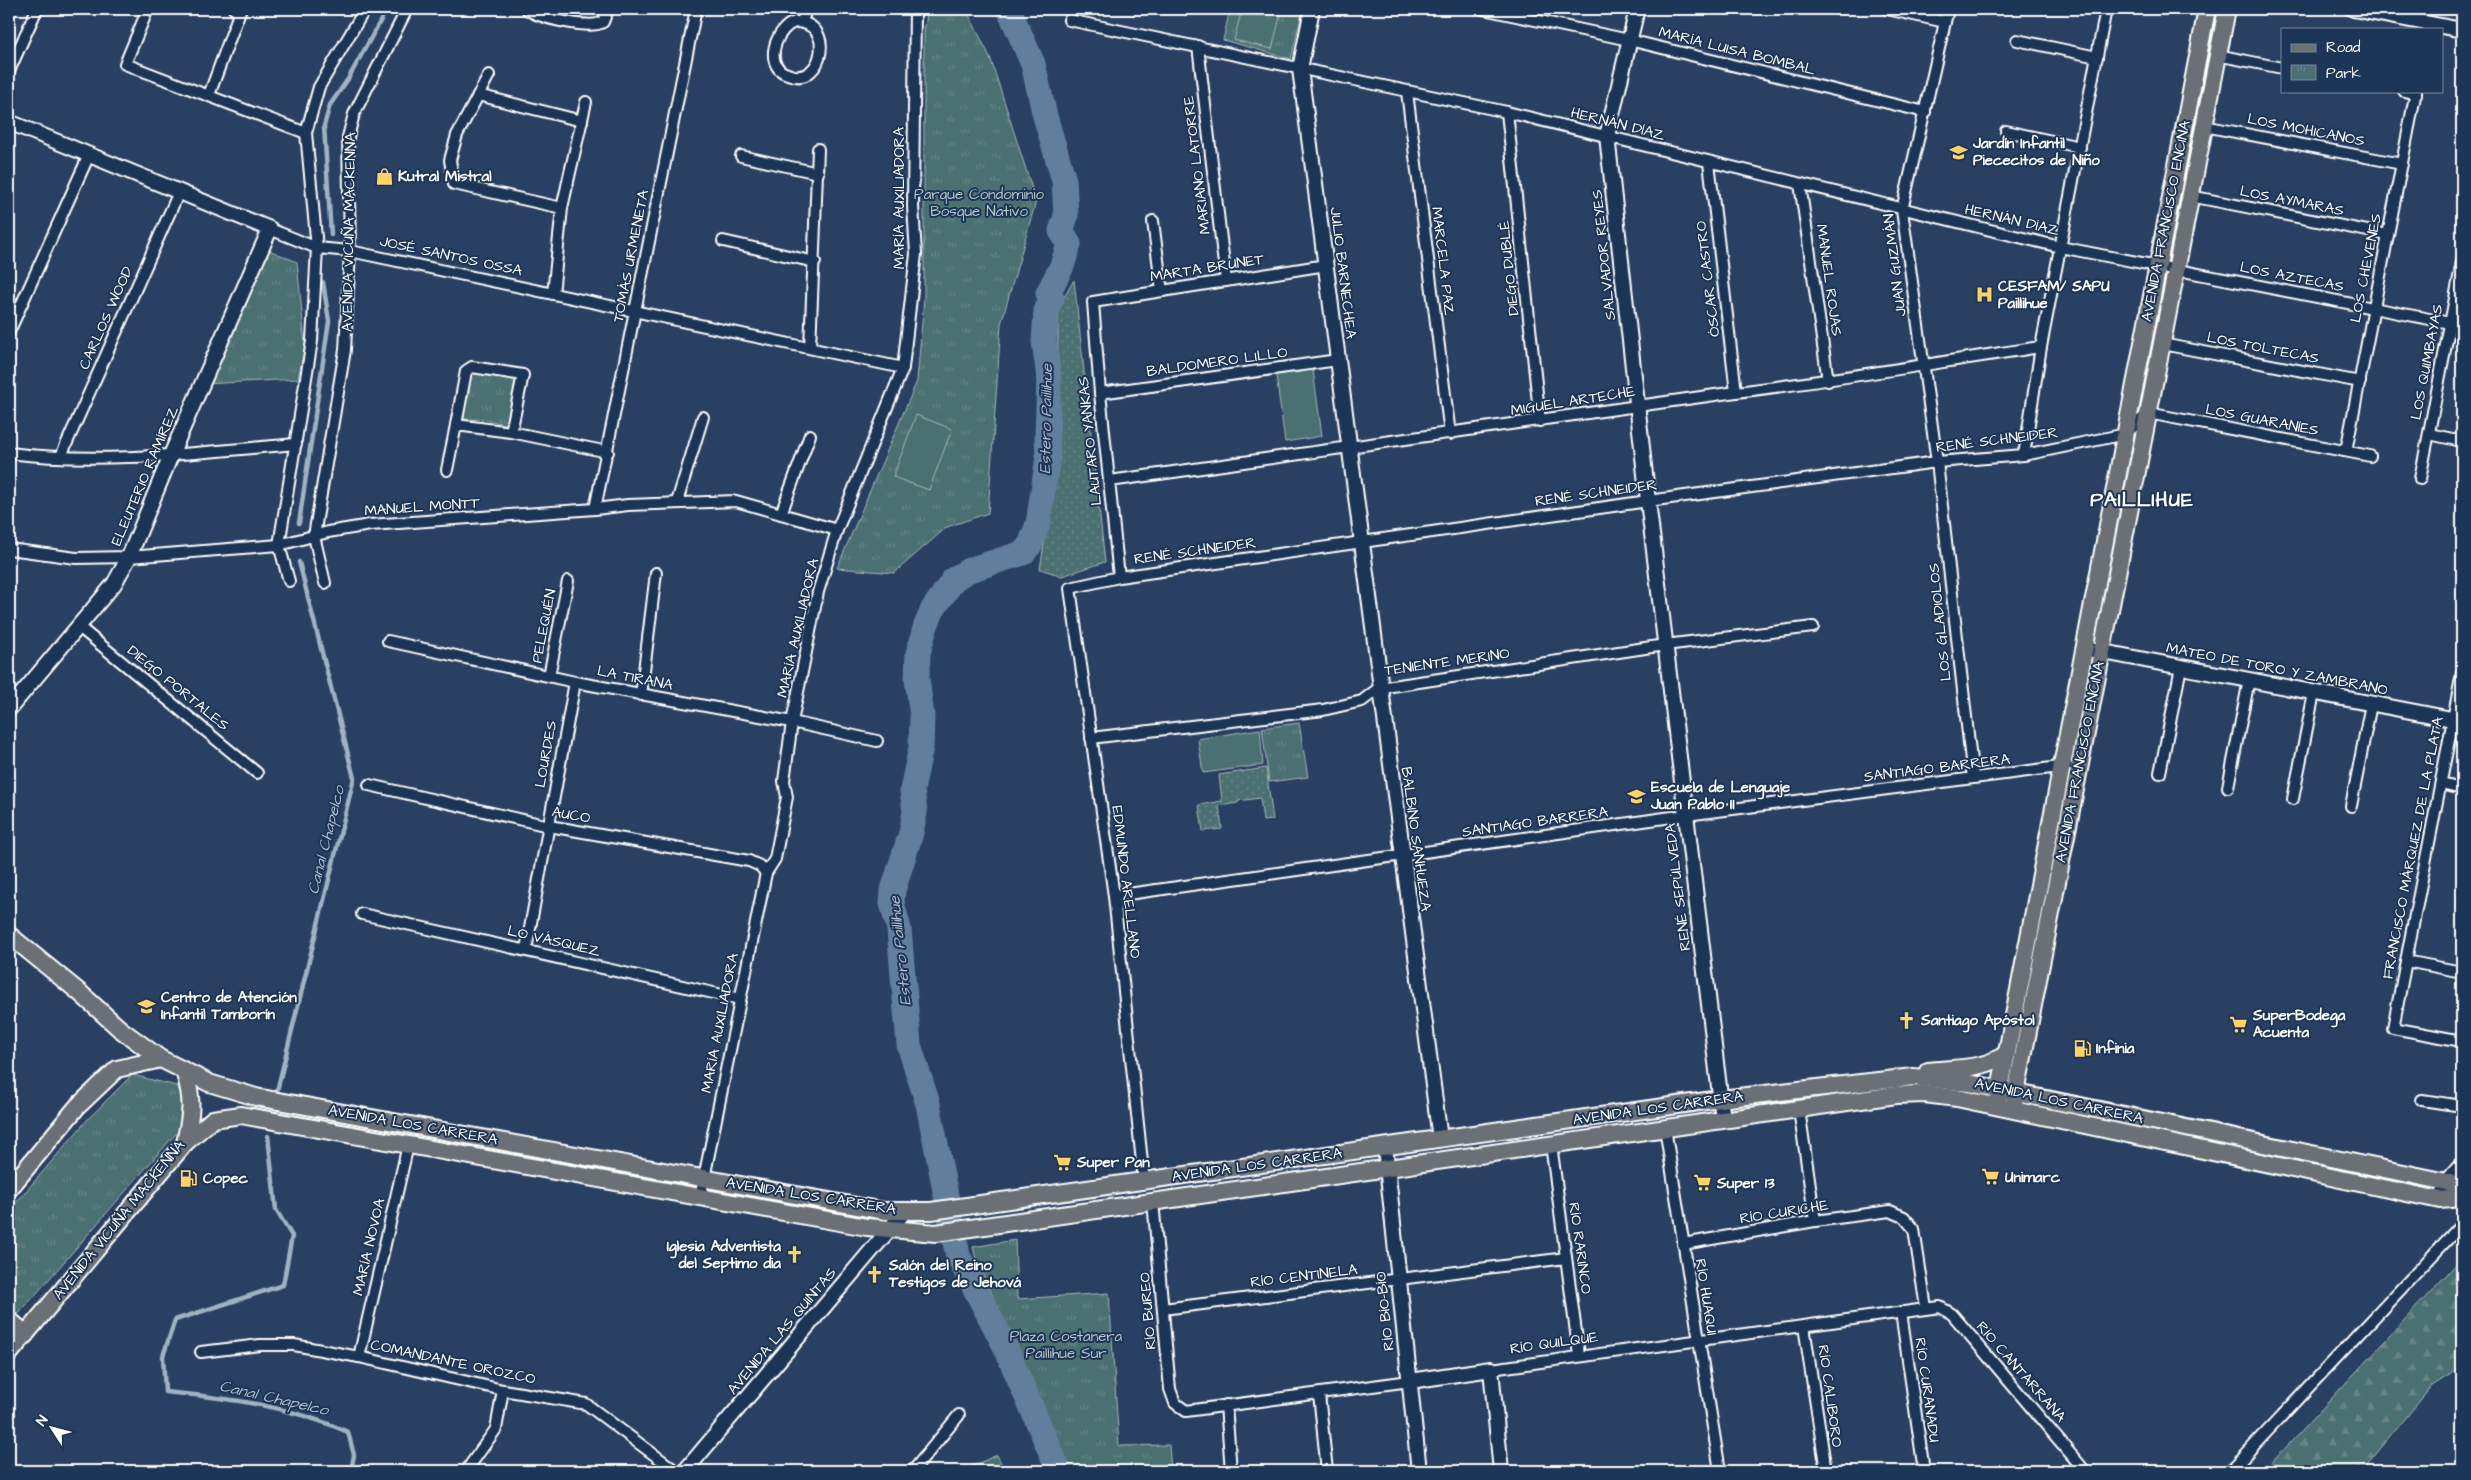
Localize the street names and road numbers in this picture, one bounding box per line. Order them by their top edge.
street label: MARÍA LUISA BOMBAL [1656,21,1818,81]
street label: MARIANO LATORRE [1178,94,1216,236]
street label: HERNÁN DÍAZ [1569,102,1668,146]
street label: LOS MOHICANOS [2245,108,2367,152]
street label: AVENIDA FRANCISCO ENCINA [2136,118,2196,323]
street label: MARÍA AUXILIADORA [889,126,910,269]
street label: AVENIDA VICUÑA MACKENNA [337,132,361,332]
street label: LOS AYMARAS [2238,181,2346,221]
street label: TOMÁS URMENETA [608,188,654,324]
street label: SALVADOR REYES [1587,188,1621,321]
street label: HERNÁN DÍAZ [1963,199,2062,241]
street label: JULIO BARNECHEA [1325,206,1362,340]
street label: MARCELA PAZ [1426,206,1460,317]
street label: LOS CHEVENES [2345,211,2387,324]
street label: JUAN GUZMÁN [1878,212,1912,318]
street label: DIEGO DUBLÉ [1494,219,1524,317]
street label: ÓSCAR CASTRO [1690,220,1726,338]
street label: MANUEL ROJAS [1811,223,1847,338]
street label: JOSÉ SANTOS OSSA [378,231,525,281]
street label: MARTA BRUNET [1149,249,1266,287]
street label: LOS AZTECAS [2238,257,2346,297]
street label: CARLOS WOOD [74,263,138,373]
street label: LOS QUIMBAYAS [2405,302,2449,422]
street label: LOS TOLTECAS [2205,327,2321,369]
street label: BALDOMERO LILLO [1145,342,1289,382]
street label: LAUTARO YANKAS [1073,375,1107,506]
street label: MIGUEL ARTECHE [1509,381,1637,421]
street label: LOS GUARANÍES [2204,399,2321,441]
street label: ELEUTERIO RAMÍREZ [106,403,184,549]
street label: RENÉ SCHNEIDER [1935,422,2059,458]
street label: RENÉ SCHNEIDER [1534,474,1658,512]
street label: MANUEL MONTT [364,492,481,522]
street label: RENÉ SCHNEIDER [1133,532,1257,570]
street label: MARÍA AUXILIADORA [772,556,824,700]
street label: LOS GLADIOLOS [1923,562,1957,682]
street label: PELEQUÉN [527,587,561,665]
street label: MATEO DE TORO Y ZAMBRANO [2164,637,2390,701]
street label: DIEGO PORTALES [123,640,234,736]
street label: TENIENTE MERINO [1383,643,1511,681]
street label: AVENIDA FRANCISCO ENCINA [2050,659,2110,864]
street label: LA TIRANA [595,660,675,696]
street label: FRANCISCO MÁRQUEZ DE LA PLATA [2377,715,2449,981]
street label: LOURDES [530,718,562,789]
street label: SANTIAGO BARRERA [1863,749,2012,787]
street label: BALBINO SANHUEZA [1395,766,1437,913]
street label: AUCO [550,801,592,829]
street label: SANTIAGO BARRERA [1461,801,1610,843]
street label: EDMUNDO ARELLANO [1106,804,1146,960]
street label: RENÉ SEPÚLVEDA [1660,822,1696,952]
street label: LO VÁSQUEZ [505,920,603,962]
street label: MARÍA AUXILIADORA [696,951,744,1095]
street label: AVENIDA LOS CARRERA [1973,1073,2146,1129]
street label: AVENIDA LOS CARRERA [1571,1086,1745,1130]
street label: AVENIDA LOS CARRERA [327,1100,500,1150]
street label: AVENIDA VICUÑA MACKENNA [48,1136,190,1304]
street label: AVENIDA LOS CARRERA [1170,1143,1344,1187]
street label: AVENIDA LOS CARRERA [725,1172,898,1220]
street label: RÍO CURICHE [1738,1195,1830,1229]
street label: MARÍA NOVOA [348,1196,390,1298]
street label: RÍO RARINCO [1563,1201,1597,1295]
street label: RÍO HUAQUI [1690,1257,1722,1337]
street label: RÍO CENTINELA [1249,1259,1359,1293]
street label: AVENIDA LAS QUINTAS [723,1263,842,1399]
street label: RÍO BÍO-BÍO [1370,1270,1400,1352]
street label: RÍO BUREO [1134,1271,1162,1351]
street label: RÍO CANTARRANA [1971,1317,2071,1427]
street label: RÍO QUILQUE [1509,1326,1600,1360]
street label: COMANDANTE OROZCO [369,1334,537,1390]
street label: RÍO CURANADU [1909,1336,1945,1444]
street label: RÍO CALIBORO [1812,1343,1848,1449]

